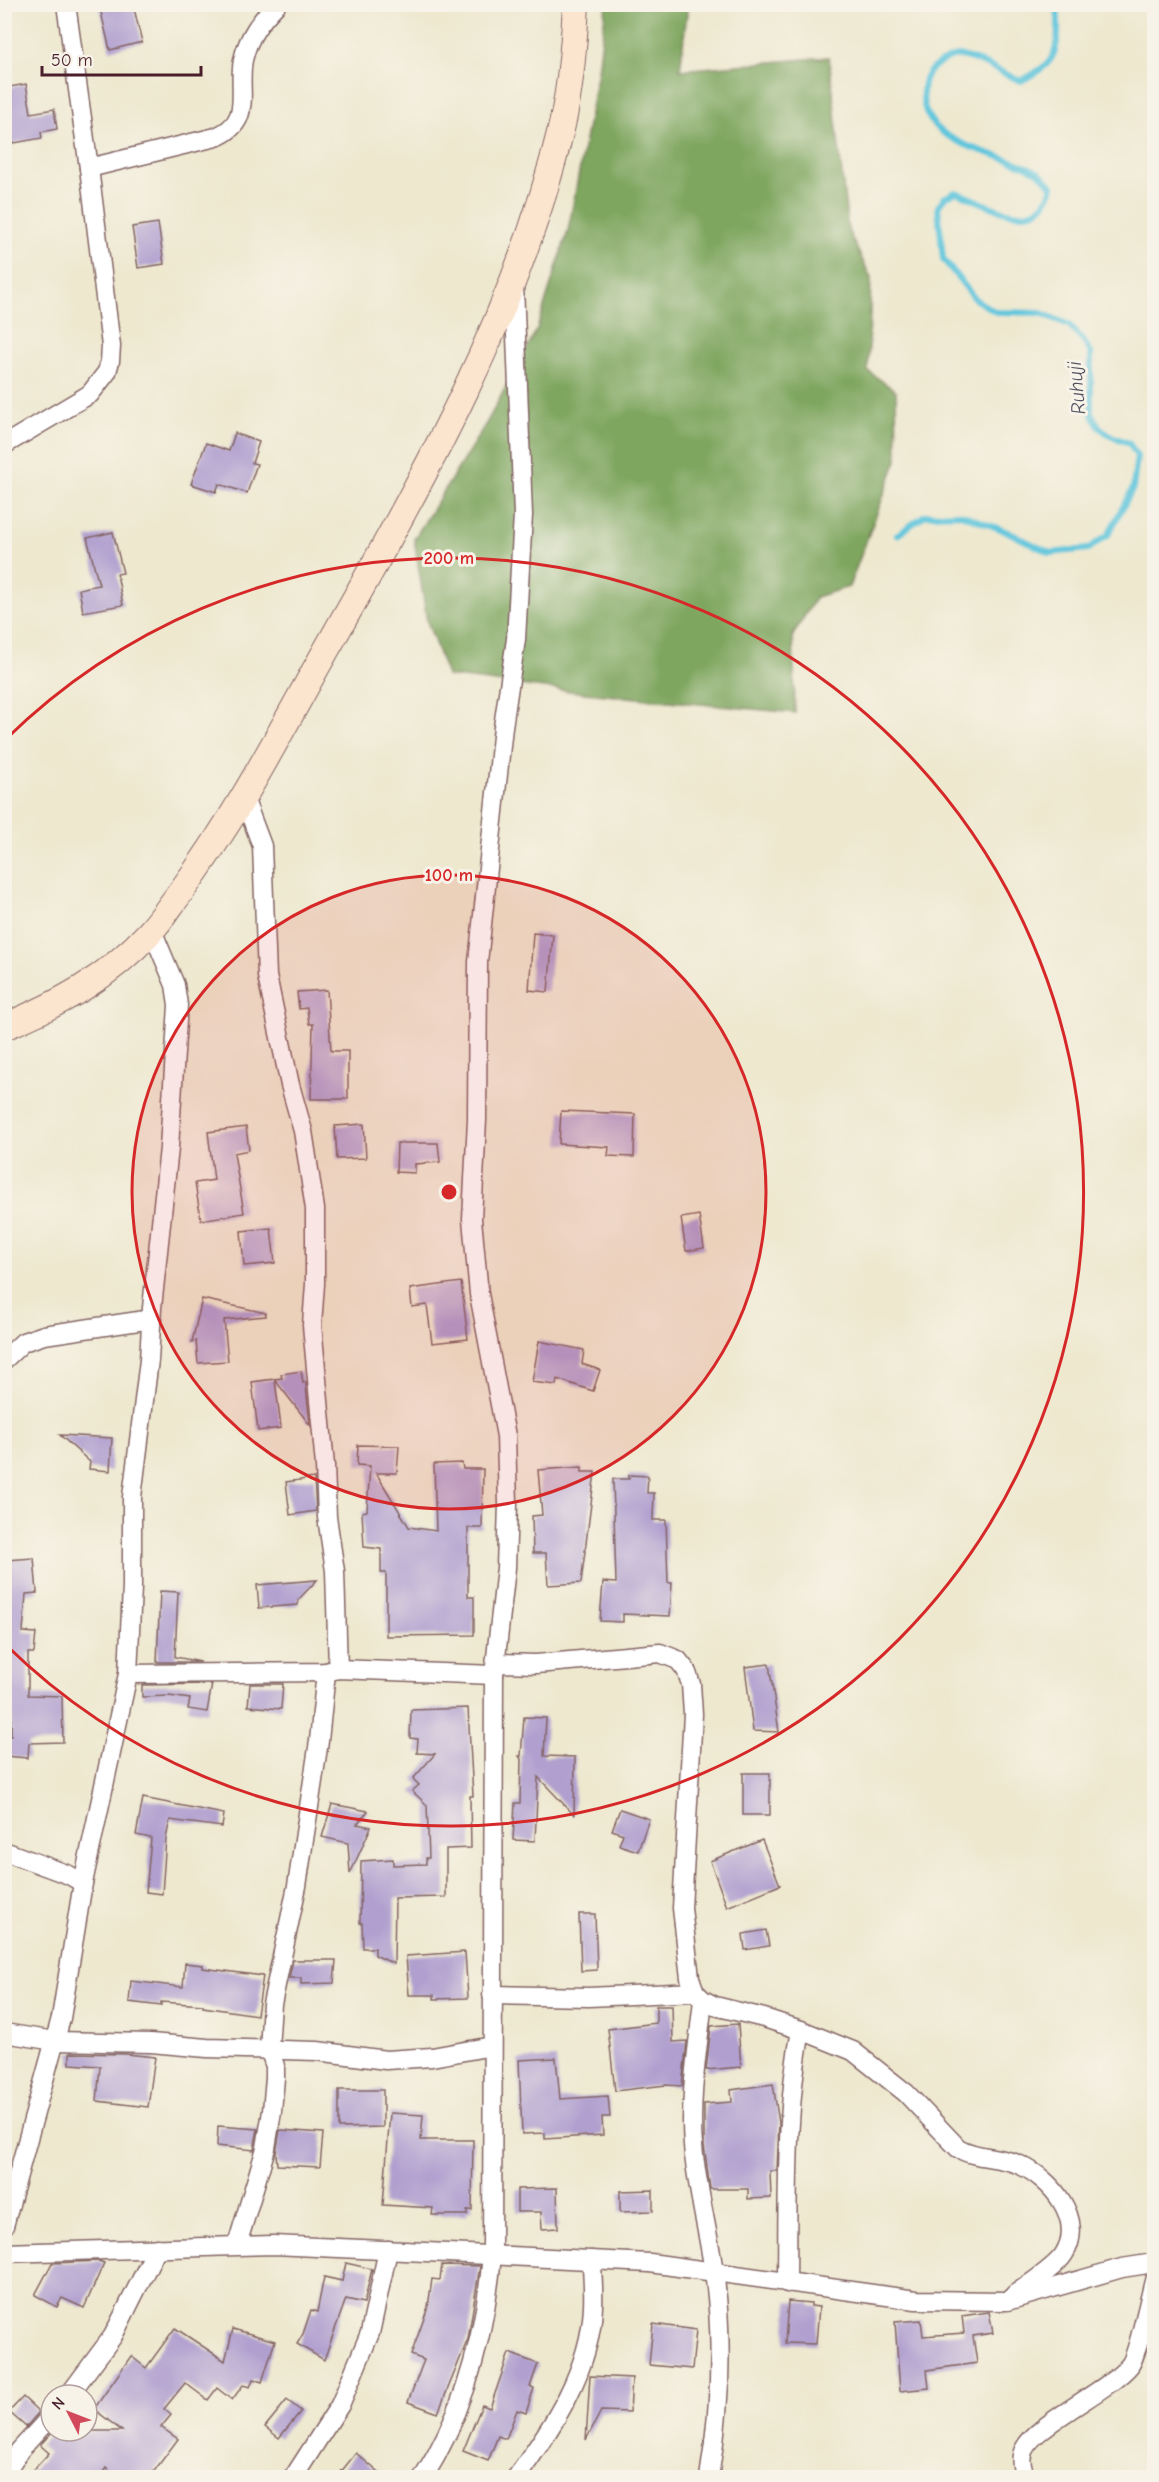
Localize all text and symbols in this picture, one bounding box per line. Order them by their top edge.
scale bar [42,39,201,77]
text: 50 m [51,50,93,71]
water label: Ruhuji [1063,360,1090,416]
text: 200 m [424,548,474,569]
text: 100 m [425,865,473,886]
centre of rings [439,1182,459,1202]
north arrow [39,2383,99,2443]
text: N [48,2394,69,2414]

